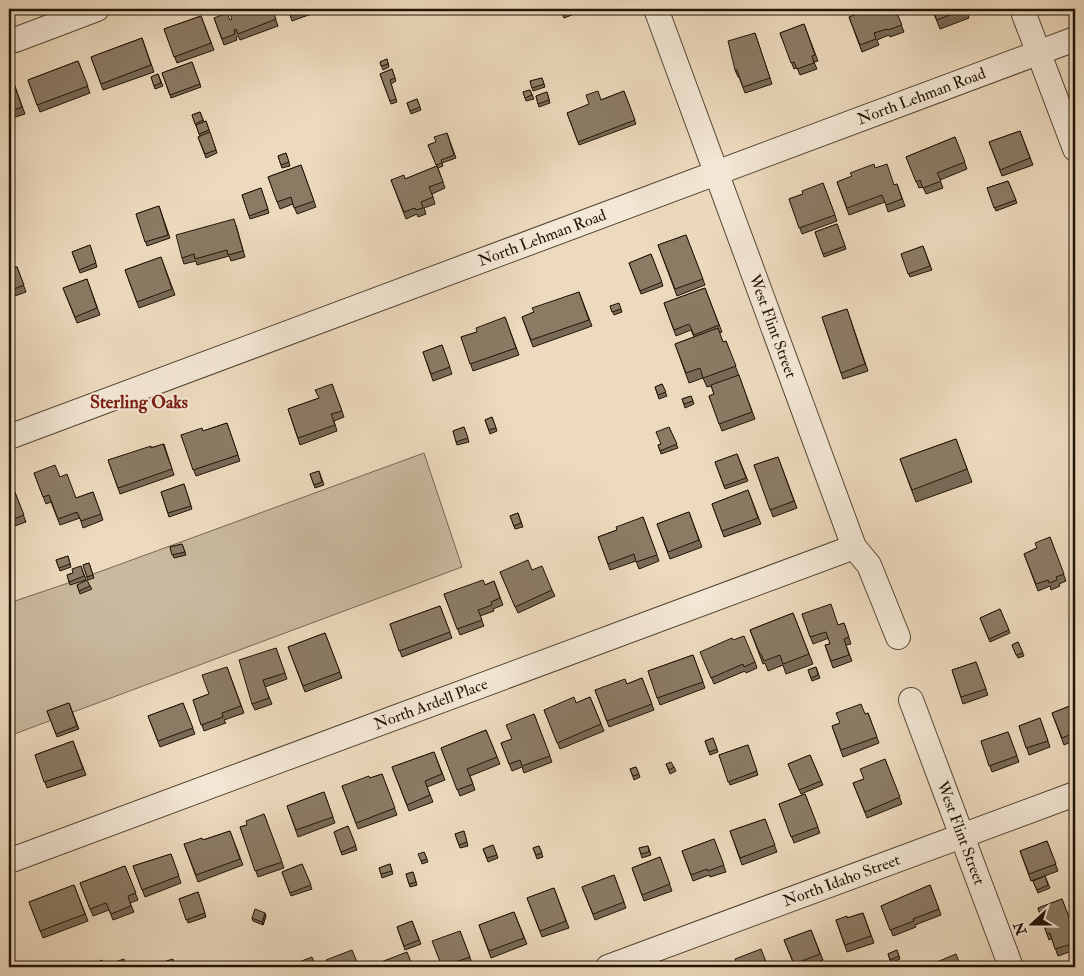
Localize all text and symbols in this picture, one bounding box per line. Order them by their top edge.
street label: North Lehman Road [855,63,988,129]
street label: North Lehman Road [475,205,609,271]
street label: West Flint Street [744,271,801,381]
district label: Sterling Oaks [90,391,188,414]
street label: North Ardell Place [371,674,491,735]
street label: West Flint Street [932,777,989,888]
street label: North Idaho Street [780,850,903,911]
north arrow [1006,898,1056,948]
text: N [1010,919,1031,938]

